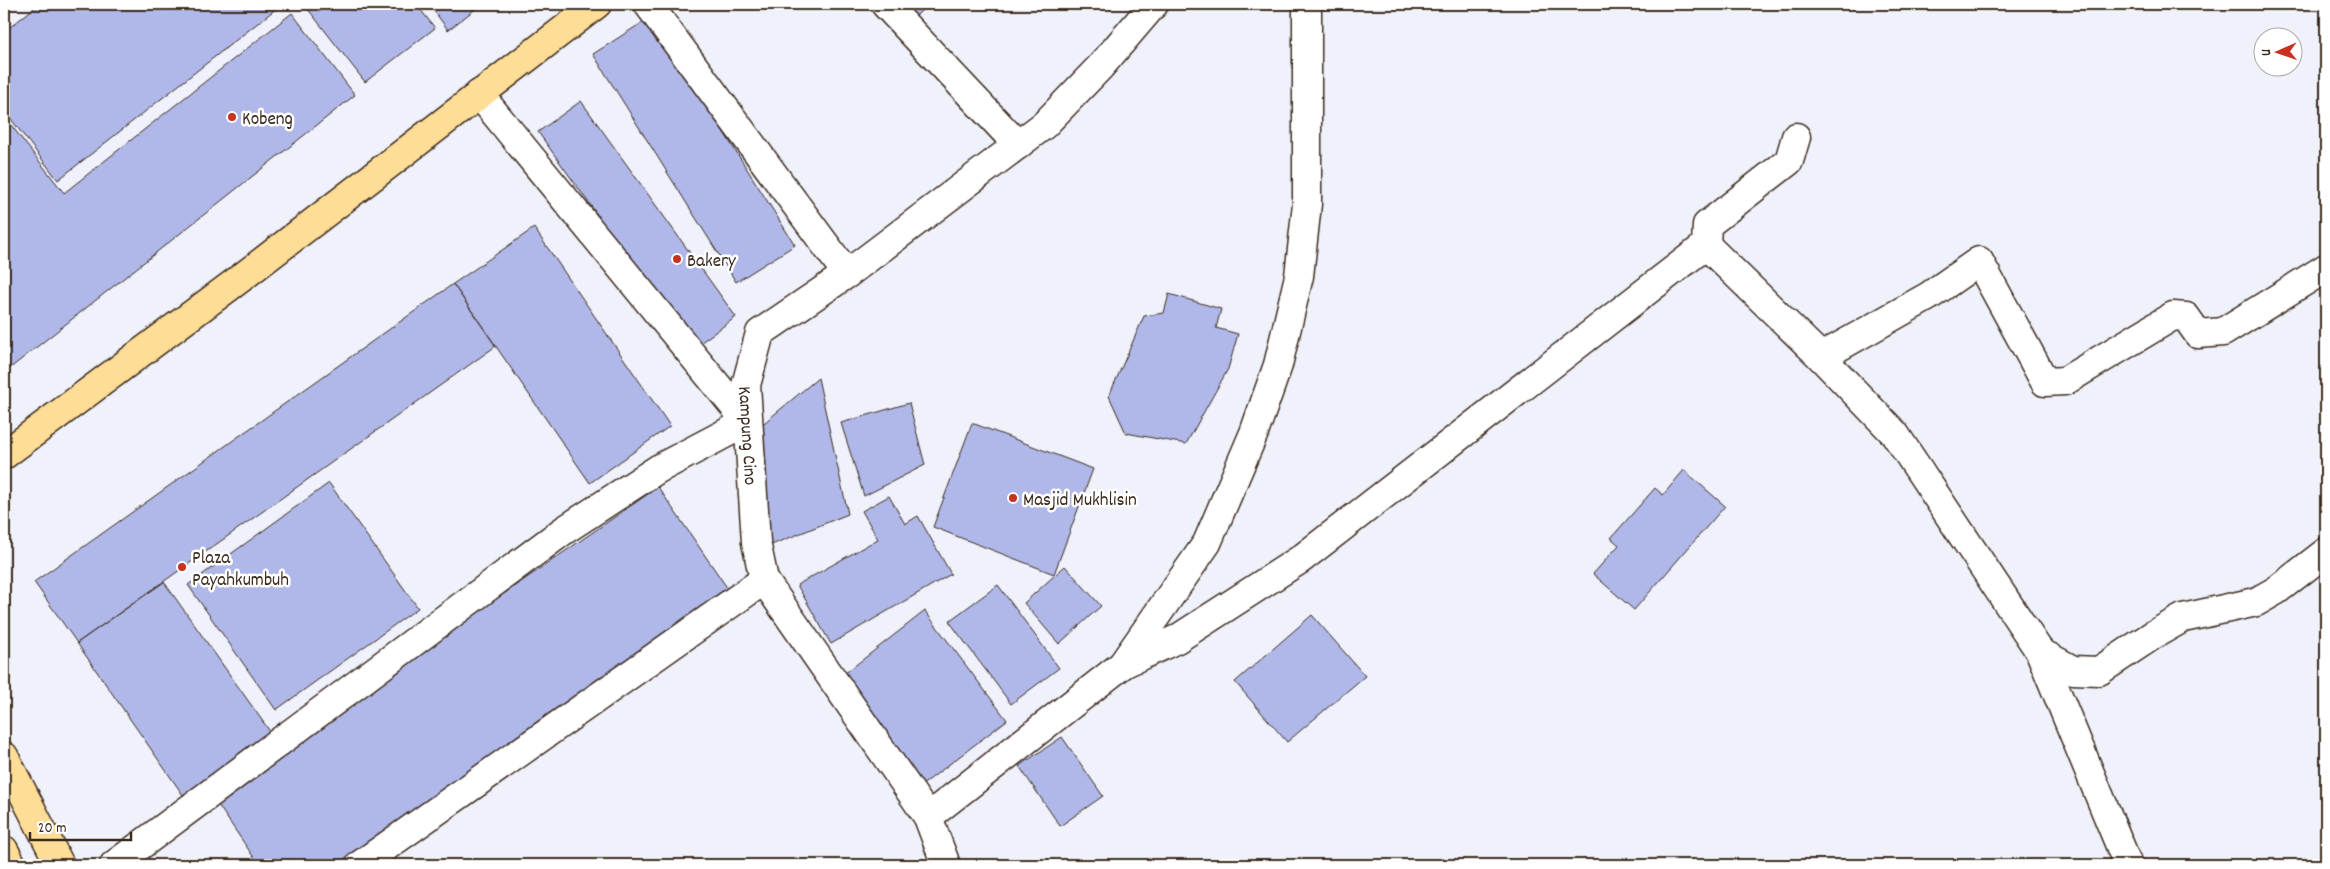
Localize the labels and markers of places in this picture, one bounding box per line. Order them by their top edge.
place label: Kobeng [242,107,293,134]
marker: Kobeng [226,111,238,123]
place label: Bakery [687,249,736,276]
marker: Bakery [671,253,683,265]
place label: Masjid Mukhlisin [1023,488,1137,515]
marker: Masjid Mukhlisin [1007,492,1019,504]
place label: Plaza Payahkumbuh [192,546,289,595]
marker: Plaza Payahkumbuh [176,561,188,573]

